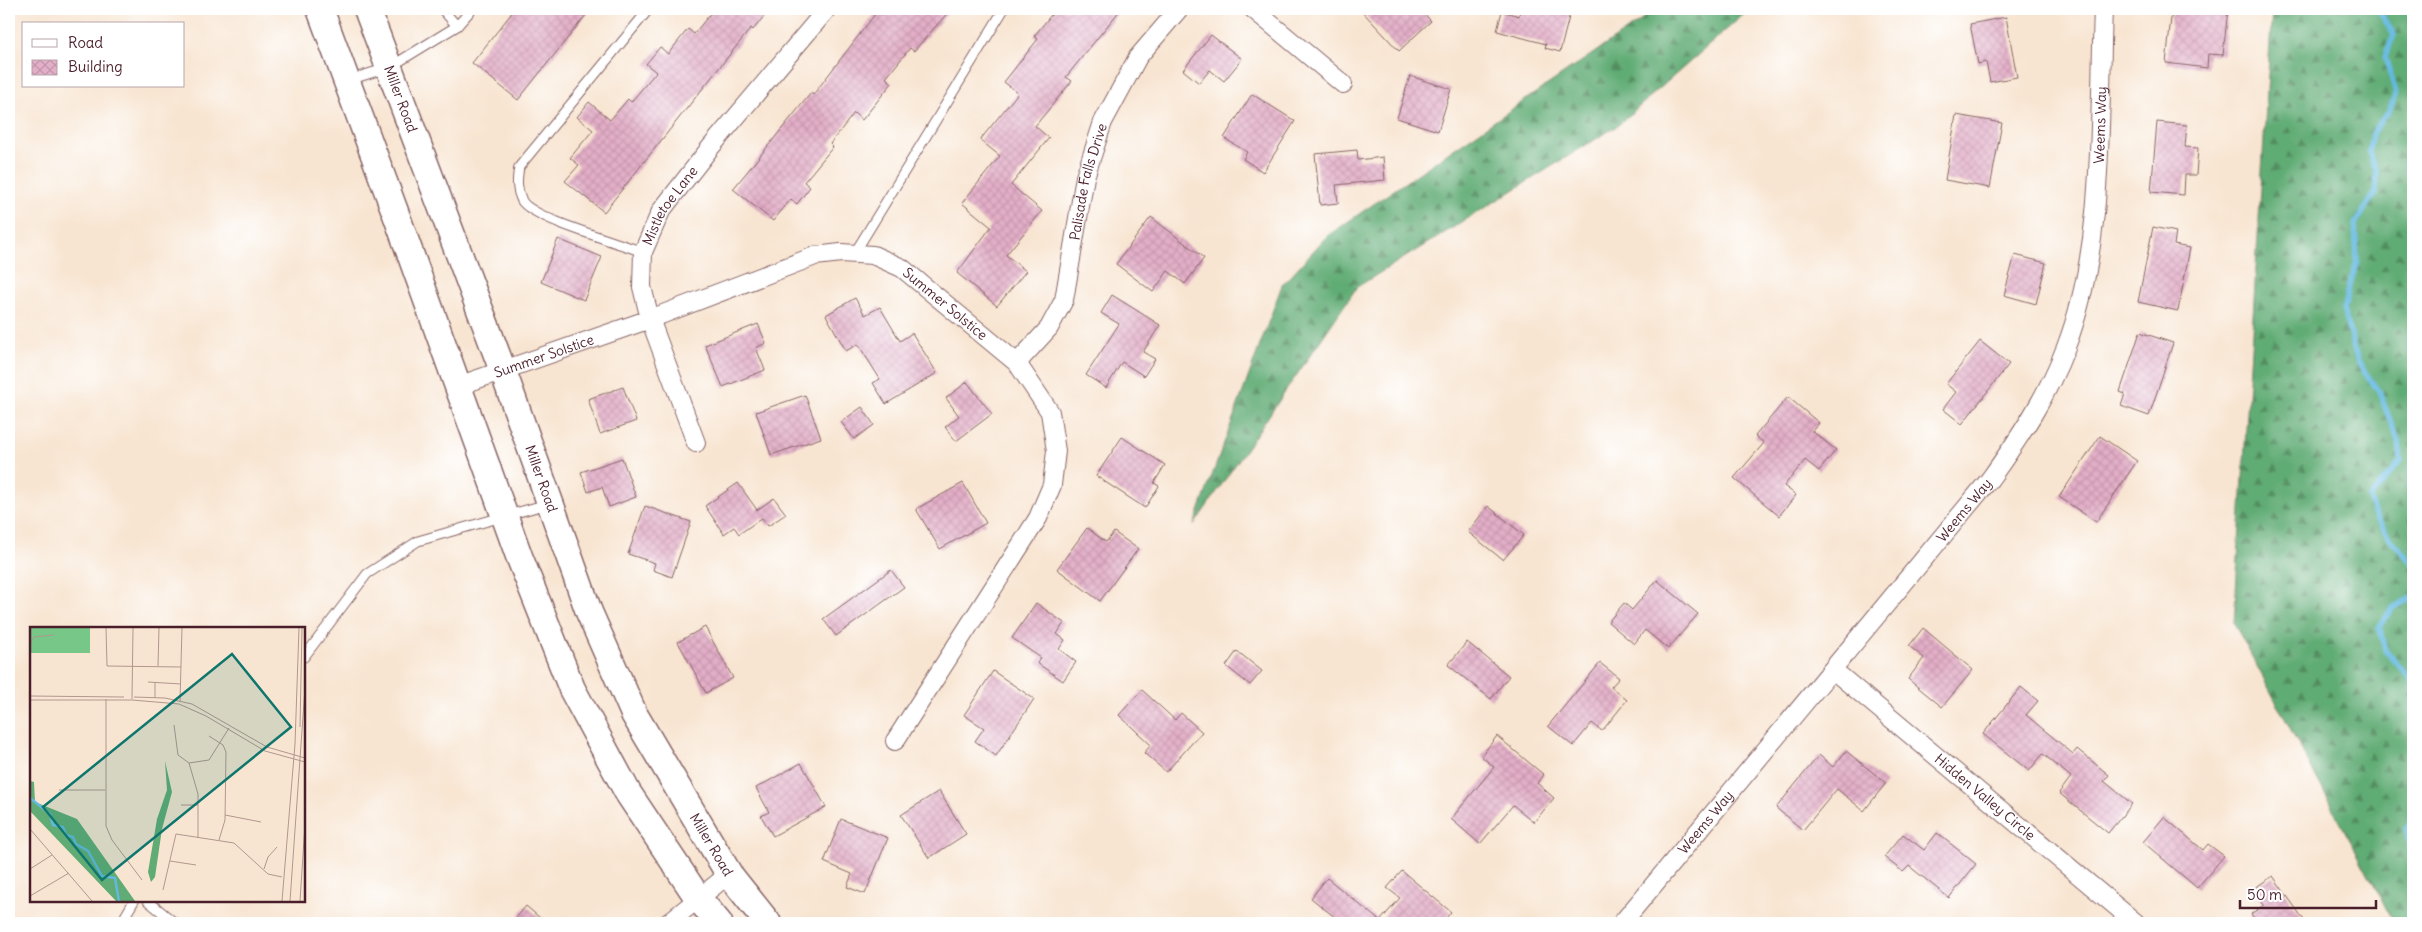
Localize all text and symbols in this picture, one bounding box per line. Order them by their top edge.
legend [22,22,185,88]
text: Road [68,33,103,52]
text: Building [68,57,123,76]
street label: Miller Road [380,63,422,135]
street label: Weems Way [2090,86,2110,164]
street label: Palisade Falls Drive [1065,121,1111,242]
street label: Mistletoe Lane [638,163,702,248]
street label: Summer Solstice [899,263,991,344]
street label: Summer Solstice [492,330,596,382]
street label: Miller Road [521,443,562,515]
street label: Weems Way [1932,475,1996,546]
inset map [30,627,305,902]
street label: Hidden Valley Circle [1931,750,2039,844]
street label: Weems Way [1674,787,1737,858]
street label: Miller Road [686,810,737,879]
scale bar [2240,877,2376,909]
text: 50 m [2247,885,2282,904]

